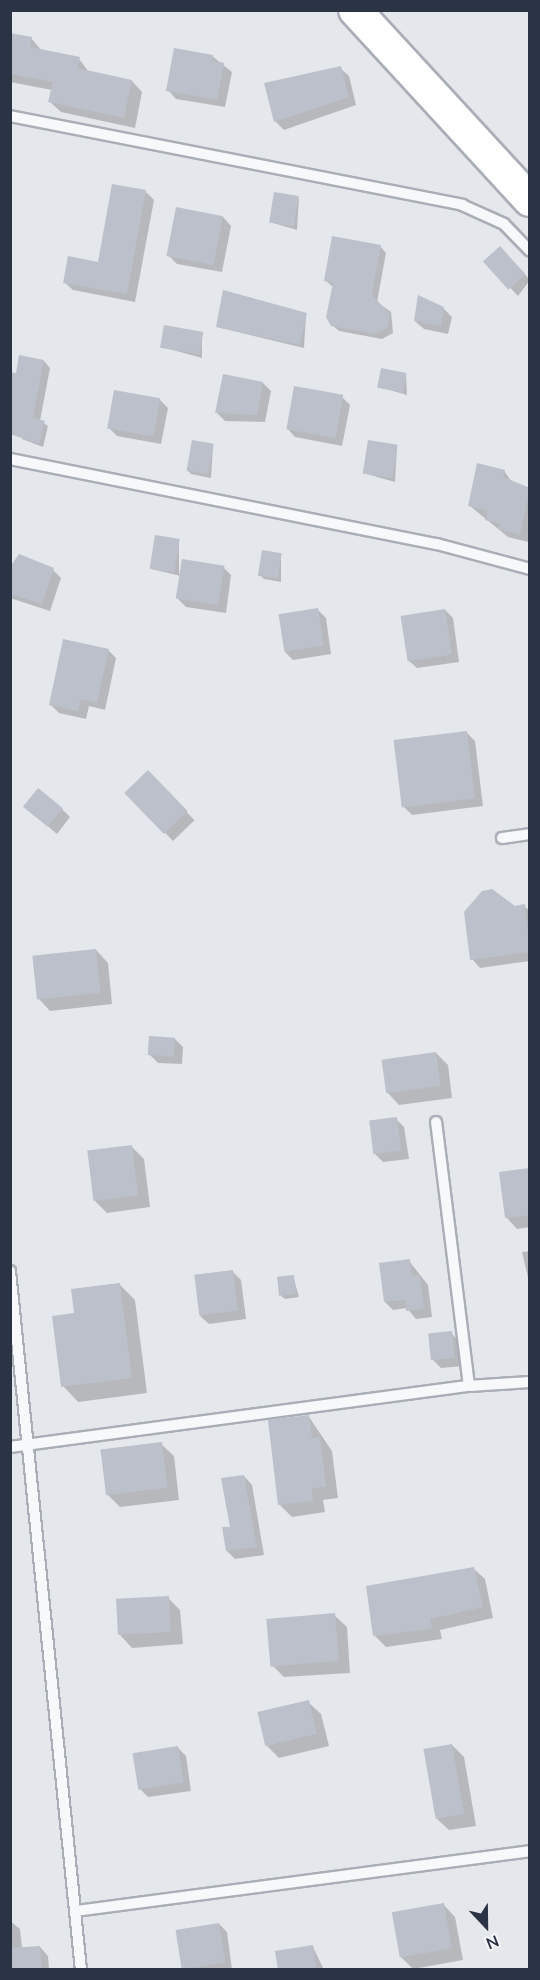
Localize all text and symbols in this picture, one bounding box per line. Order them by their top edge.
north arrow [456,1896,516,1956]
text: N [483,1931,502,1954]

